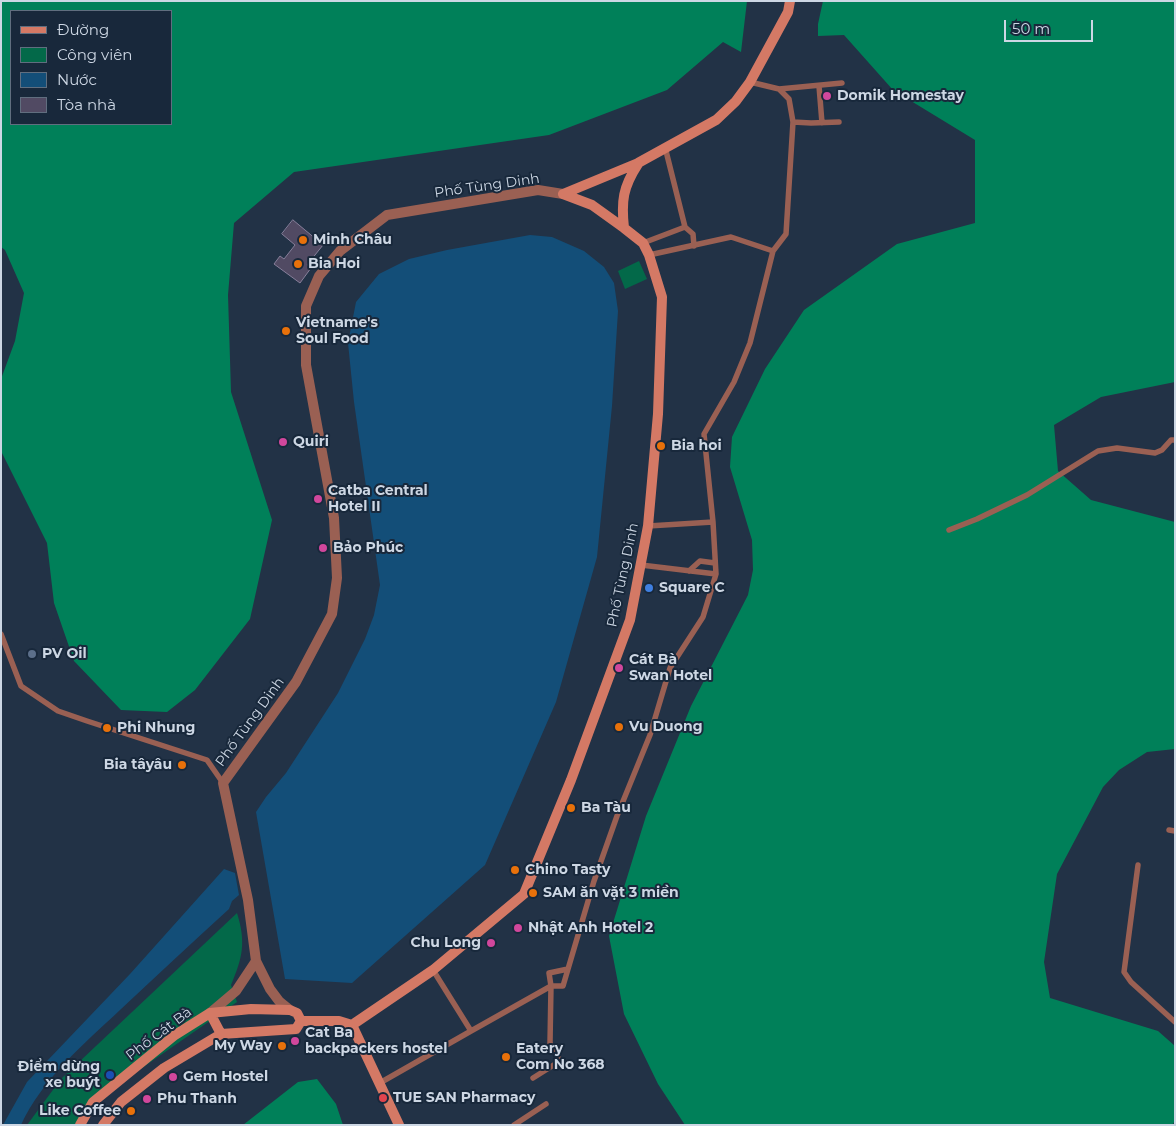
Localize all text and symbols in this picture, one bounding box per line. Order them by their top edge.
legend [10,10,172,125]
scale bar [1006,10,1095,42]
text: 50 m [1012,19,1050,38]
text: Đường [57,20,109,39]
text: Công viên [57,45,132,64]
text: Nước [57,70,97,89]
place label: Domik Homestay [837,88,964,104]
marker: Domik Homestay [821,90,833,102]
text: Tòa nhà [57,95,116,114]
street label: Phố Tùng Dinh [433,170,541,202]
place label: Minh Châu [313,232,392,248]
marker: Minh Châu [297,234,309,246]
place label: Bia Hoi [308,256,360,272]
marker: Bia Hoi [292,258,304,270]
place label: Vietname's Soul Food [296,315,378,348]
marker: Vietname's Soul Food [280,325,292,337]
place label: Quiri [293,434,329,450]
marker: Quiri [277,436,289,448]
place label: Bia hoi [671,438,722,454]
marker: Bia hoi [655,440,667,452]
place label: Catba Central Hotel II [328,483,428,516]
marker: Catba Central Hotel II [312,493,324,505]
street label: Phố Tùng Dinh [604,521,642,629]
place label: Bảo Phúc [333,540,403,556]
marker: Bảo Phúc [317,542,329,554]
place label: Square C [659,580,725,596]
marker: Square C [643,582,655,594]
place label: PV Oil [42,646,87,662]
marker: PV Oil [26,648,38,660]
place label: Cát Bà Swan Hotel [629,652,712,684]
marker: Cát Bà Swan Hotel [613,662,625,674]
street label: Phố Tùng Dinh [212,674,288,770]
place label: Vu Duong [629,719,702,735]
place label: Phi Nhung [117,720,195,736]
marker: Vu Duong [613,721,625,733]
marker: Phi Nhung [101,722,113,734]
place label: Bia tâyâu [104,757,172,773]
marker: Bia tâyâu [176,759,188,771]
place label: Ba Tàu [581,800,631,816]
marker: Ba Tàu [565,802,577,814]
place label: Chino Tasty [525,862,610,878]
marker: Chino Tasty [509,864,521,876]
place label: SAM ăn vặt 3 miền [543,885,679,901]
marker: SAM ăn vặt 3 miền [527,887,539,899]
place label: Nhật Anh Hotel 2 [528,920,653,936]
marker: Nhật Anh Hotel 2 [512,922,524,934]
place label: Chu Long [411,935,481,951]
marker: Chu Long [485,937,497,949]
street label: Phố Cát Bà [123,1004,195,1064]
place label: Cat Ba backpackers hostel [305,1025,447,1058]
marker: Cat Ba backpackers hostel [289,1035,301,1047]
place label: My Way [214,1038,272,1054]
marker: My Way [276,1040,288,1052]
place label: Eatery Com No 368 [516,1041,605,1074]
marker: Eatery Com No 368 [500,1051,512,1063]
place label: Điểm dừng xe buýt [18,1059,100,1092]
marker: Điểm dừng xe buýt [104,1069,116,1081]
place label: Gem Hostel [183,1069,268,1085]
marker: Gem Hostel [167,1071,179,1083]
place label: TUE SAN Pharmacy [393,1090,535,1106]
place label: Phu Thanh [157,1091,237,1107]
marker: TUE SAN Pharmacy [377,1092,389,1104]
marker: Phu Thanh [141,1093,153,1105]
place label: Like Coffee [39,1103,121,1119]
marker: Like Coffee [125,1105,137,1117]

